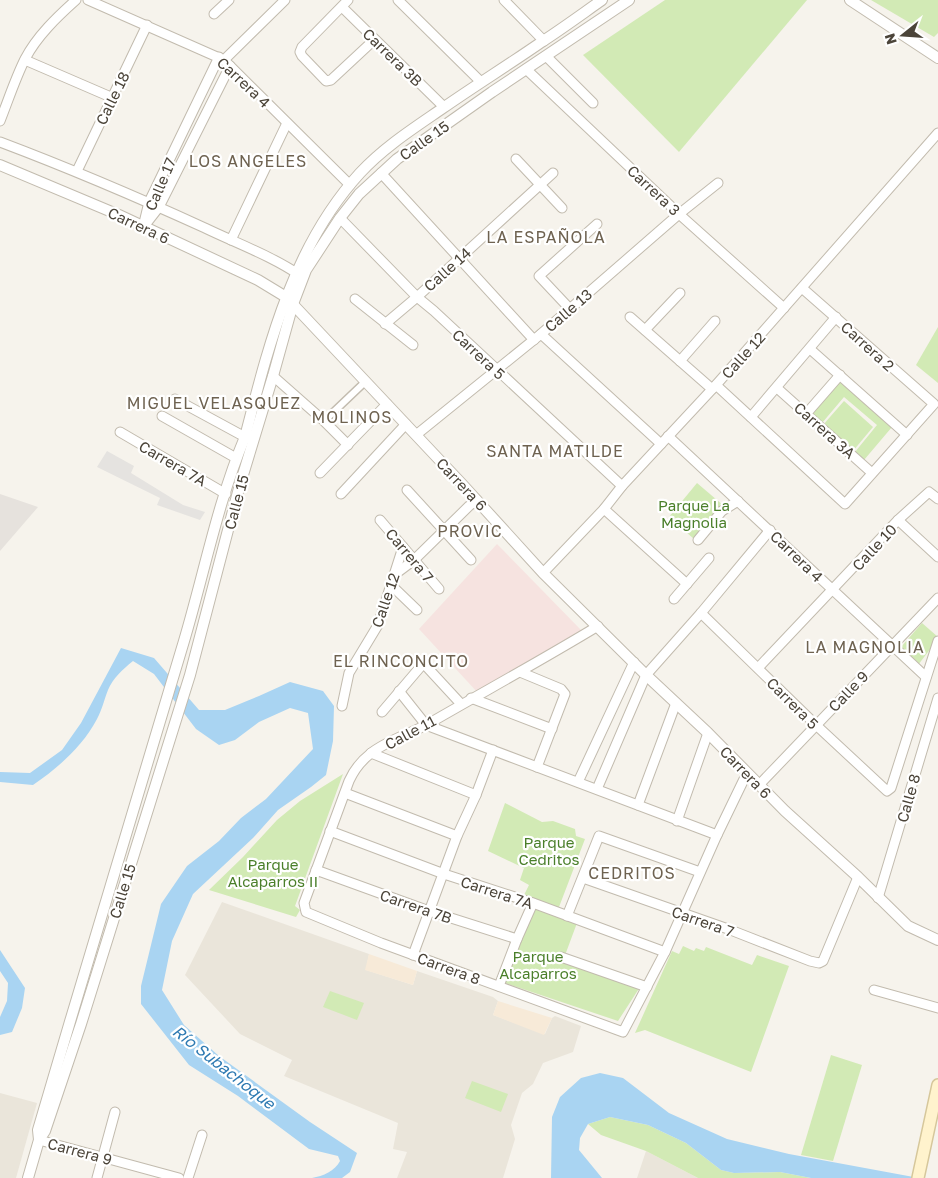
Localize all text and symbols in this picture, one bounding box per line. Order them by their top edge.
north arrow [878,10,928,60]
street label: Carrera 3B [360,24,426,90]
text: N [880,31,900,47]
street label: Carrera 4 [214,53,274,111]
street label: Calle 18 [91,68,133,128]
street label: Calle 15 [396,116,452,164]
district label: LOS ANGELES [189,151,307,171]
street label: Calle 17 [141,155,179,213]
street label: Carrera 3 [624,161,684,219]
street label: Carrera 6 [105,203,173,247]
district label: LA ESPAÑOLA [486,227,606,247]
street label: Calle 14 [420,243,474,295]
street label: Calle 13 [541,285,595,335]
street label: Carrera 2 [838,317,898,375]
street label: Carrera 5 [449,325,509,383]
street label: Calle 12 [717,328,769,382]
district label: MIGUEL VELASQUEZ [127,393,301,413]
street label: Carrera 3A [791,398,859,462]
district label: MOLINOS [312,407,392,427]
street label: Carrera 7A [136,436,210,490]
district label: SANTA MATILDE [486,441,624,461]
street label: Carrera 6 [433,454,491,514]
street label: Calle 15 [220,472,252,532]
park label: Parque La Magnolia [658,496,730,531]
street label: Calle 10 [848,520,900,574]
district label: PROVIC [437,521,503,541]
street label: Carrera 7 [382,524,438,586]
street label: Carrera 4 [767,527,827,585]
street label: Calle 12 [367,570,403,630]
district label: LA MAGNOLIA [805,637,925,657]
district label: EL RINCONCITO [333,651,469,671]
street label: Calle 9 [824,667,872,715]
street label: Carrera 5 [763,673,823,733]
street label: Calle 11 [381,711,439,753]
street label: Carrera 6 [717,742,775,802]
street label: Calle 8 [892,772,924,824]
park label: Parque Cedritos [519,833,580,868]
park label: Parque Alcaparros II [228,855,318,890]
street label: Calle 15 [105,861,139,921]
district label: CEDRITOS [588,863,676,883]
street label: Carrera 7A [459,872,535,912]
street label: Carrera 7B [378,885,454,927]
street label: Carrera 7 [669,902,737,940]
park label: Parque Alcaparros [499,947,577,982]
street label: Carrera 8 [415,948,483,988]
water label: Río Subachoque [169,1021,281,1114]
street label: Carrera 9 [46,1134,114,1168]

